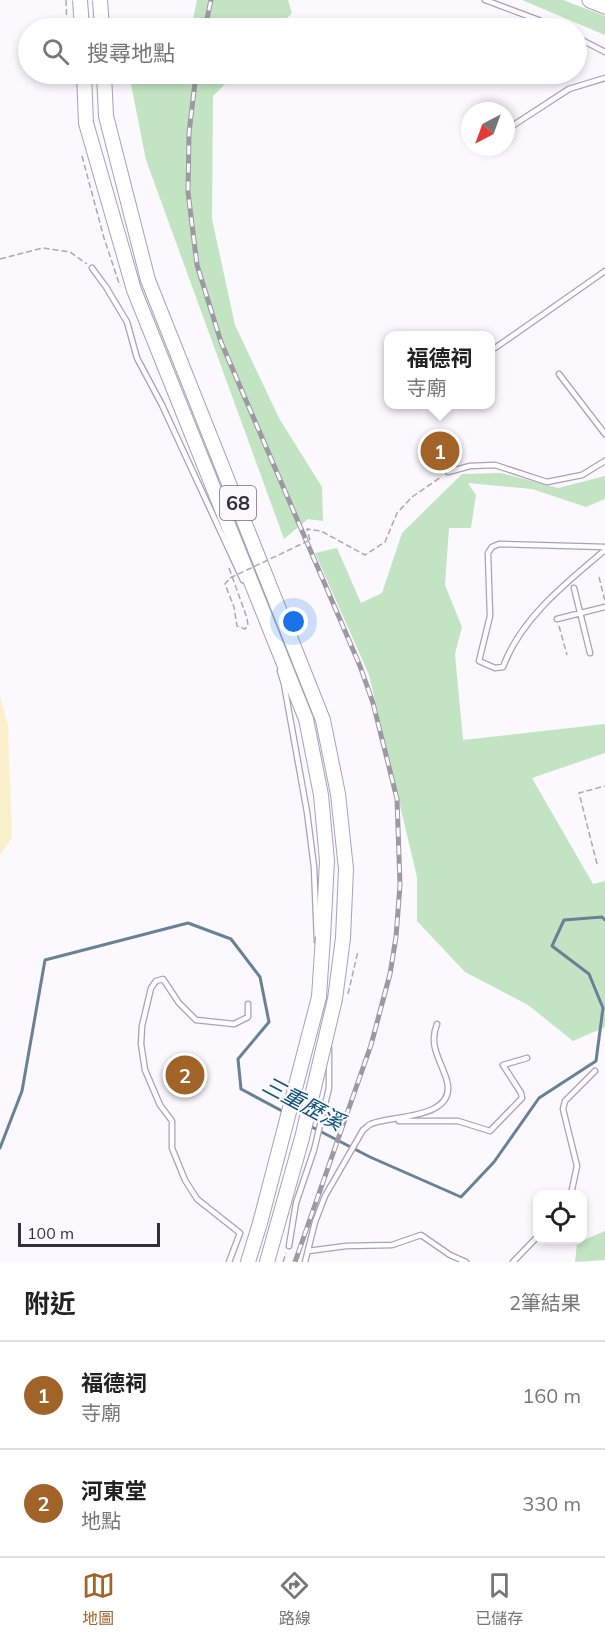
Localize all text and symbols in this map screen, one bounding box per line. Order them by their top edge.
search box [18,18,587,84]
icon: search [39,35,72,68]
text: 搜尋地點 [87,39,175,67]
north arrow [461,102,515,156]
popup [384,331,495,409]
text: 福德祠 [406,344,473,372]
text: 寺廟 [406,375,446,400]
pin: 1 [420,428,460,474]
road number: 68 [220,486,256,520]
your location [279,607,308,636]
pin: 2 [166,1052,204,1098]
water label: 三重歷溪 [258,1070,351,1137]
map controls [533,1190,587,1244]
button: locate [533,1190,587,1244]
scale bar [18,1220,160,1248]
text: 100 m [27,1223,74,1243]
text: 附近 [24,1287,76,1320]
text: 2筆結果 [509,1290,581,1315]
text: 福德祠 [81,1369,147,1397]
text: 1 [38,1383,50,1408]
text: 160 m [522,1383,581,1408]
text: 寺廟 [81,1400,121,1425]
text: 河東堂 [81,1477,147,1505]
text: 2 [38,1491,50,1516]
text: 330 m [522,1491,581,1516]
text: 地點 [81,1508,121,1533]
tab: 地圖 [82,1569,115,1629]
tab: 路線 [278,1569,311,1629]
tab: 已儲存 [475,1569,523,1629]

